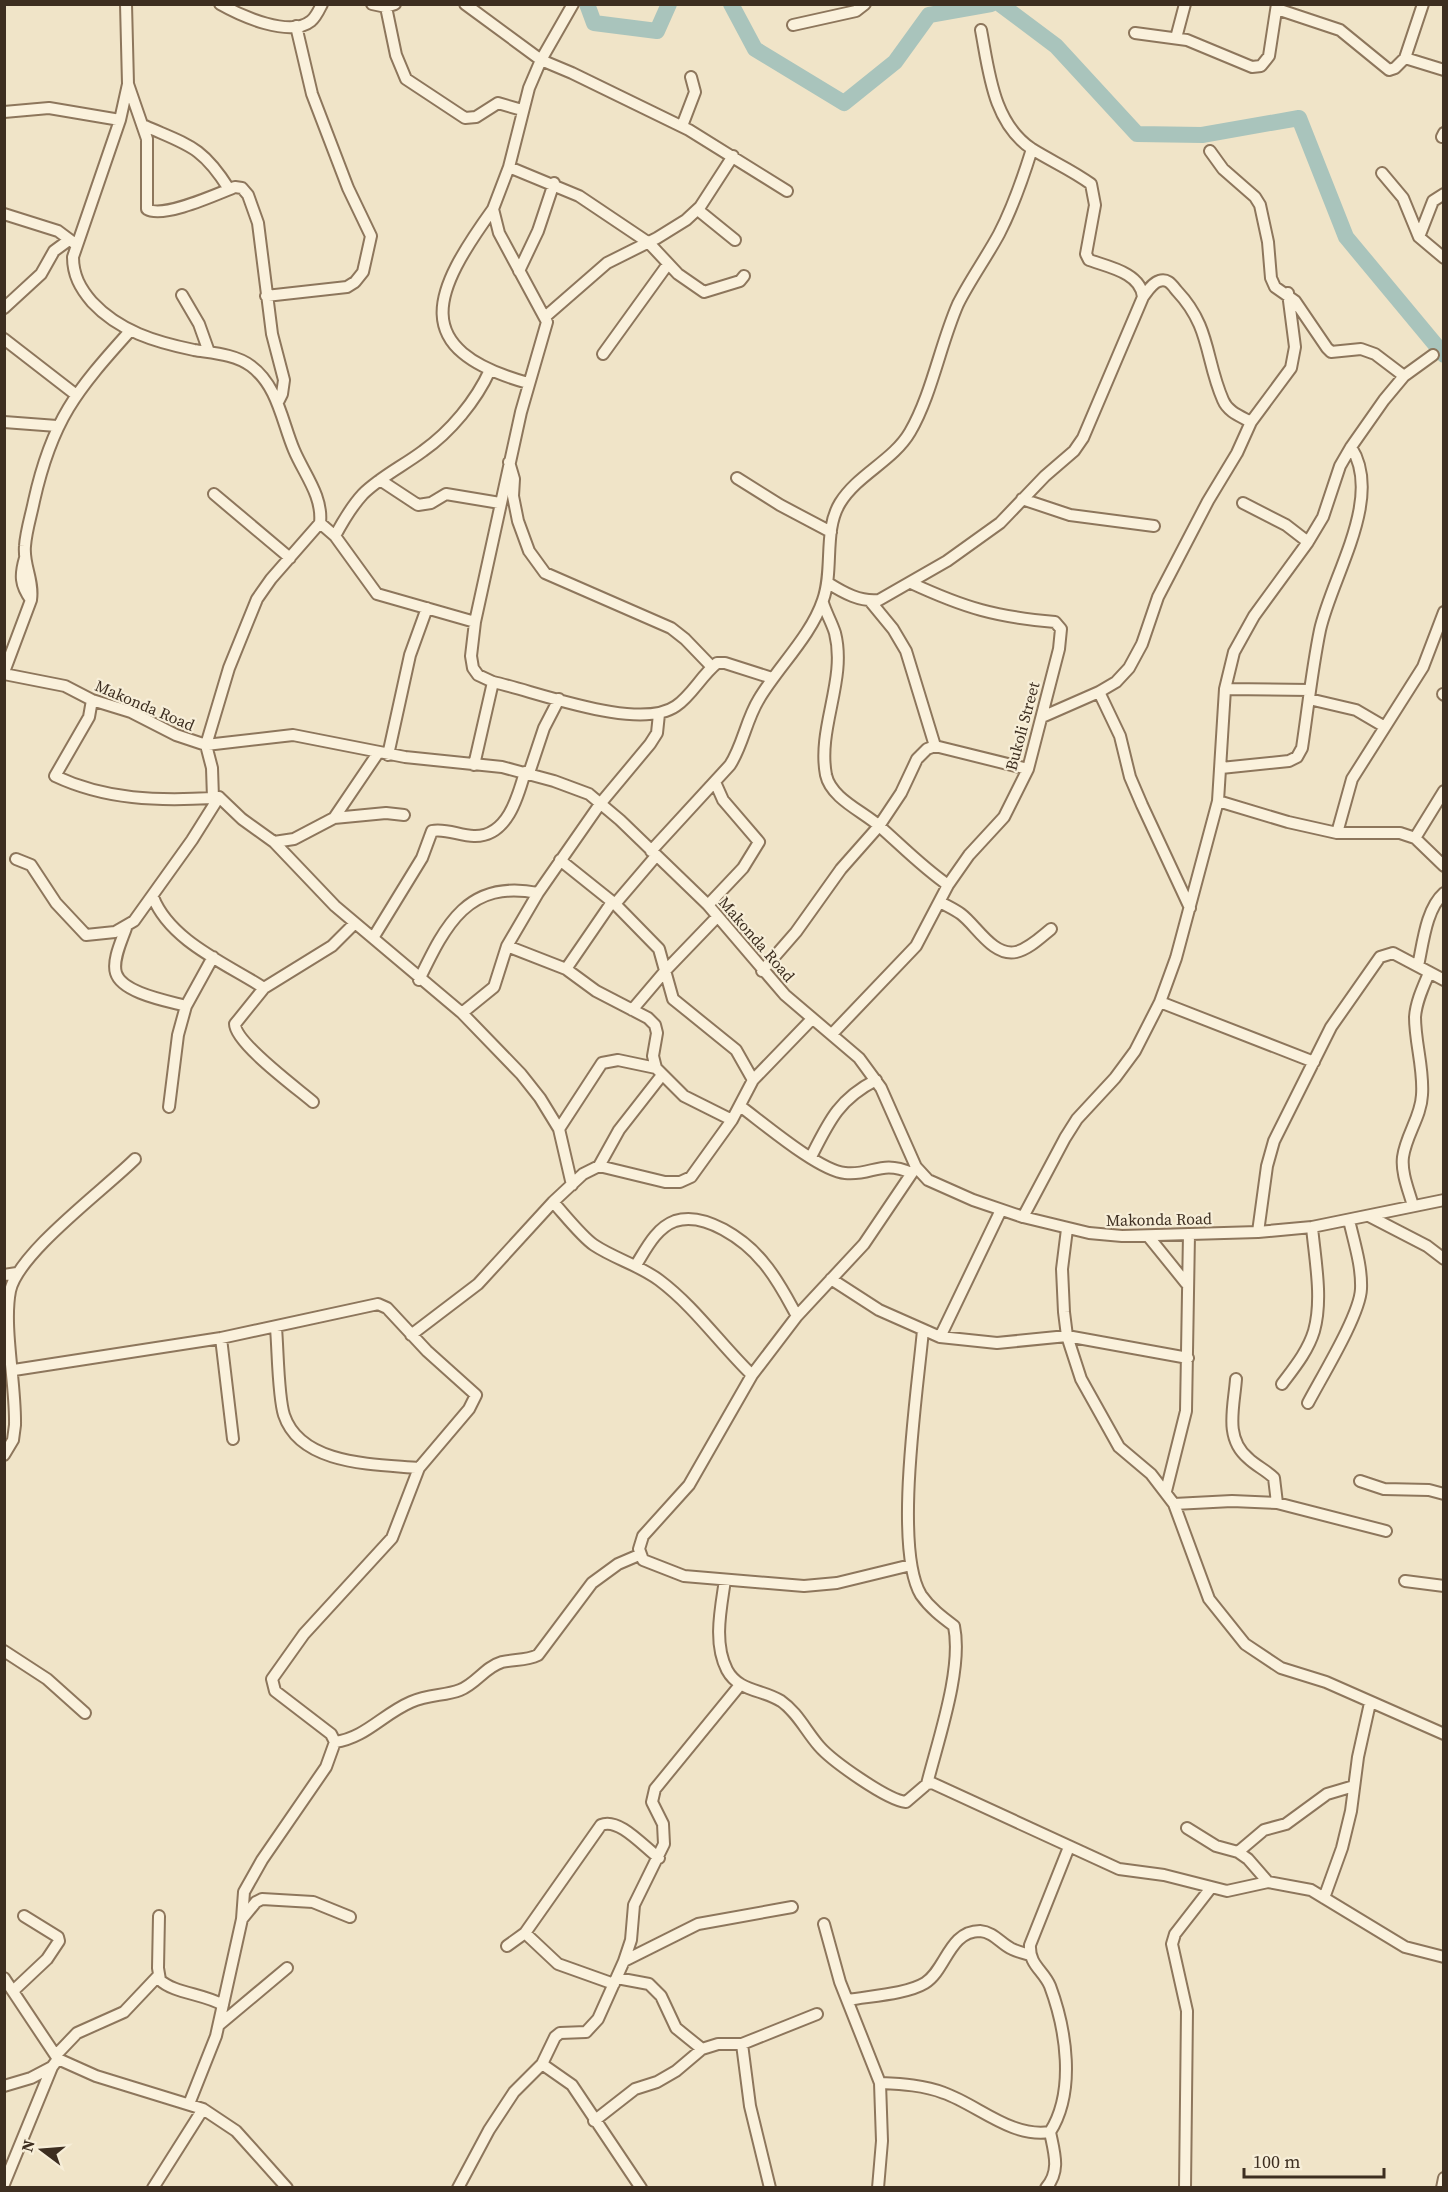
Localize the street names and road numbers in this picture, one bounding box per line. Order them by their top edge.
street label: Makonda Road [92,674,198,736]
street label: Bukoli Street [1000,679,1045,773]
street label: Makonda Road [714,892,800,986]
street label: Makonda Road [1106,1207,1212,1231]

